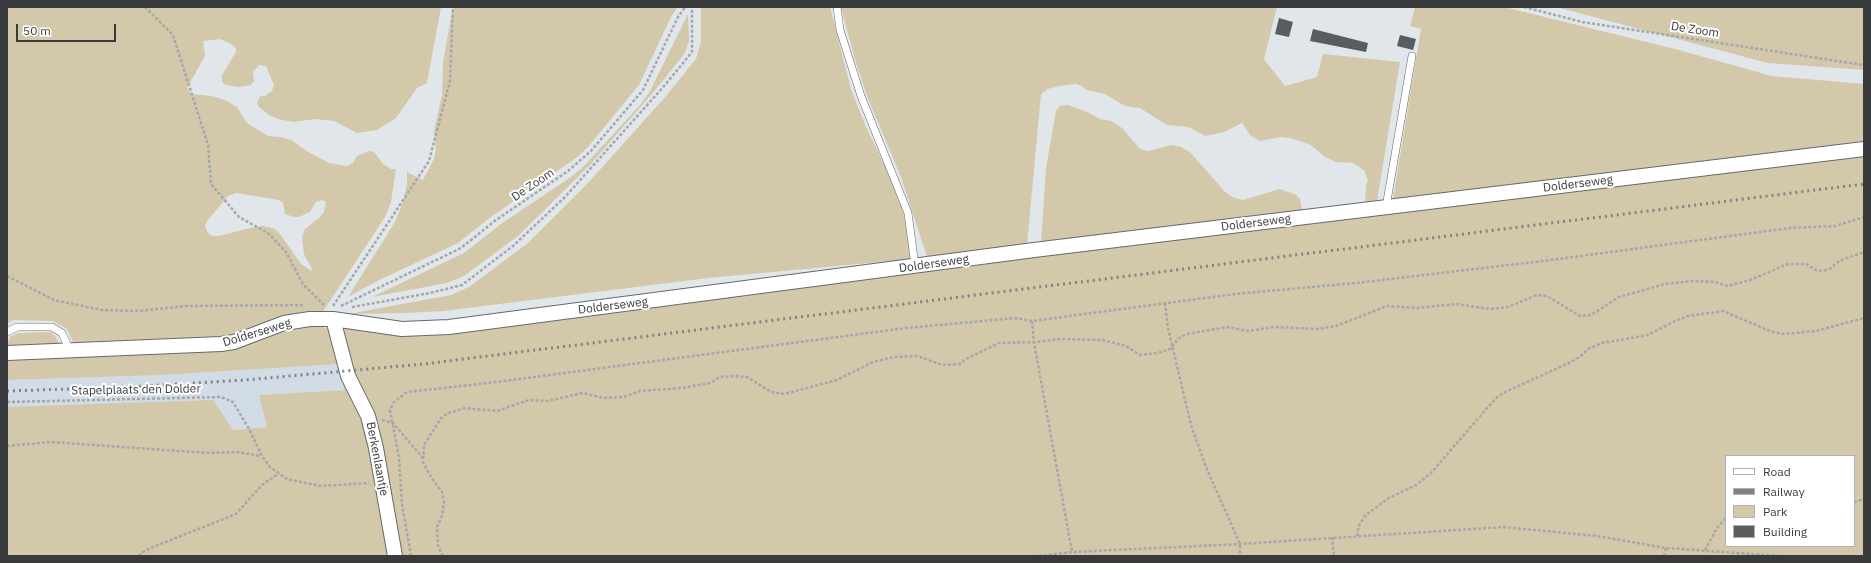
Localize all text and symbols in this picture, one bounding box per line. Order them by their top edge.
scale bar [18,16,118,42]
street label: De Zoom [1670,19,1720,41]
text: 50 m [23,23,51,38]
street label: De Zoom [509,166,557,204]
street label: Dolderseweg [1542,173,1614,195]
street label: Dolderseweg [1220,212,1292,234]
street label: Dolderseweg [898,252,970,276]
street label: Dolderseweg [577,295,649,317]
street label: Dolderseweg [221,316,293,350]
street label: Stapelplaats den Dolder [71,382,201,398]
street label: Berkenlaantje [363,421,391,497]
legend [1725,455,1855,547]
text: Road [1763,464,1791,479]
text: Railway [1763,484,1805,499]
text: Park [1763,504,1787,519]
text: Building [1763,524,1807,539]

